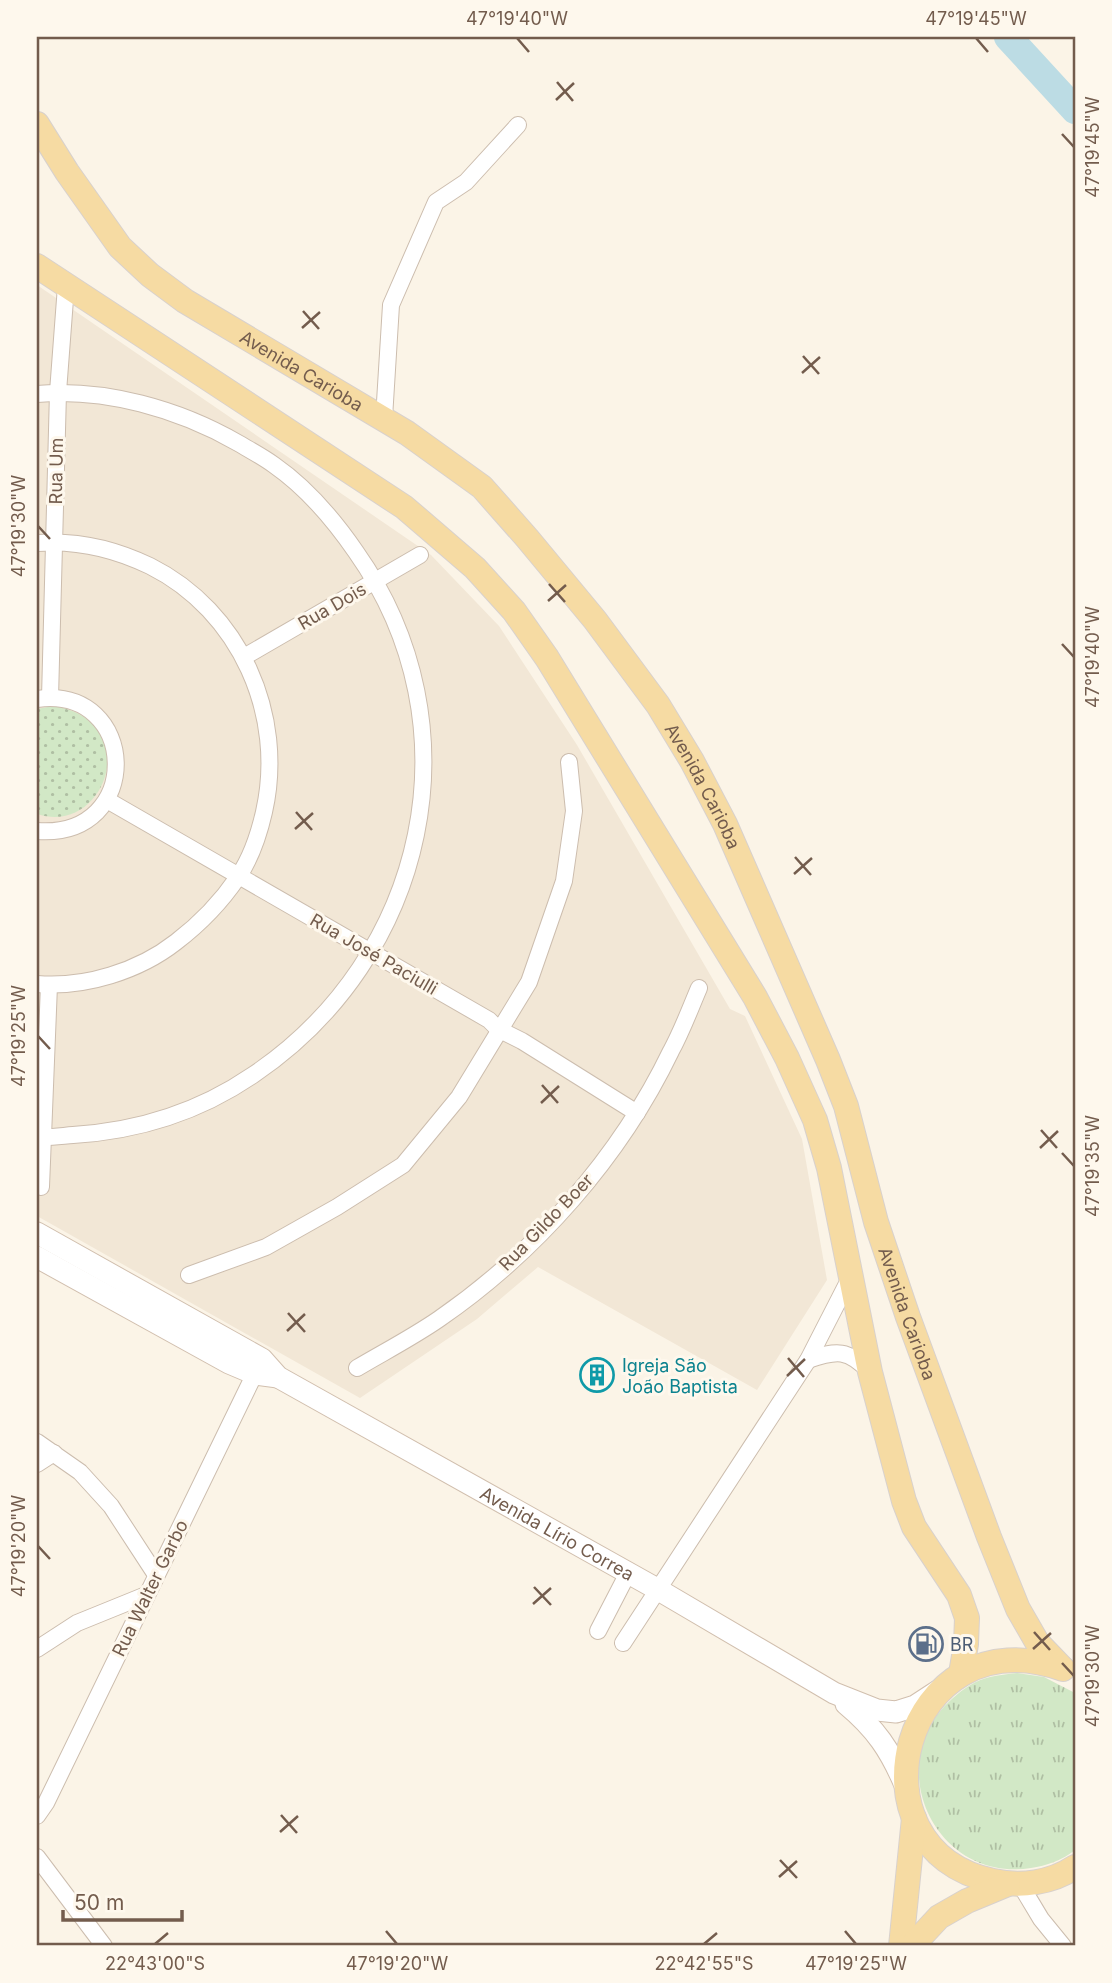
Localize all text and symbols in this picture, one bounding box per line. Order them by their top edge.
text: 47°19'40"W [466,8,568,29]
text: 47°19'45"W [925,8,1027,29]
text: 47°19'45"W [1082,96,1103,198]
street label: Avenida Carioba [237,326,367,415]
street label: Rua Um [45,438,67,504]
text: 47°19'30"W [8,474,29,577]
street label: Rua Dois [294,578,370,634]
text: 47°19'40"W [1082,606,1103,708]
street label: Avenida Carioba [661,719,745,852]
street label: Rua José Paciulli [307,909,441,999]
text: 47°19'25"W [8,985,29,1087]
text: 47°19'35"W [1082,1115,1103,1217]
street label: Rua Gildo Boer [495,1169,598,1275]
street label: Avenida Carioba [875,1244,941,1383]
place label: Igreja São João Baptista [622,1355,738,1397]
building icon: Igreja São João Baptista [578,1356,616,1394]
street label: Avenida Lírio Correa [477,1482,638,1585]
text: 47°19'20"W [8,1495,29,1597]
street label: Rua Walter Garbo [108,1516,192,1660]
text: 47°19'30"W [1082,1624,1103,1727]
fuel station icon: BR [907,1625,945,1663]
place label: BR [950,1634,974,1655]
scale bar [63,1878,182,1922]
text: 50 m [74,1890,124,1915]
text: 22°43'00"S [105,1953,205,1974]
text: 47°19'20"W [346,1953,448,1974]
text: 22°42'55"S [654,1953,754,1974]
text: 47°19'25"W [805,1953,907,1974]

